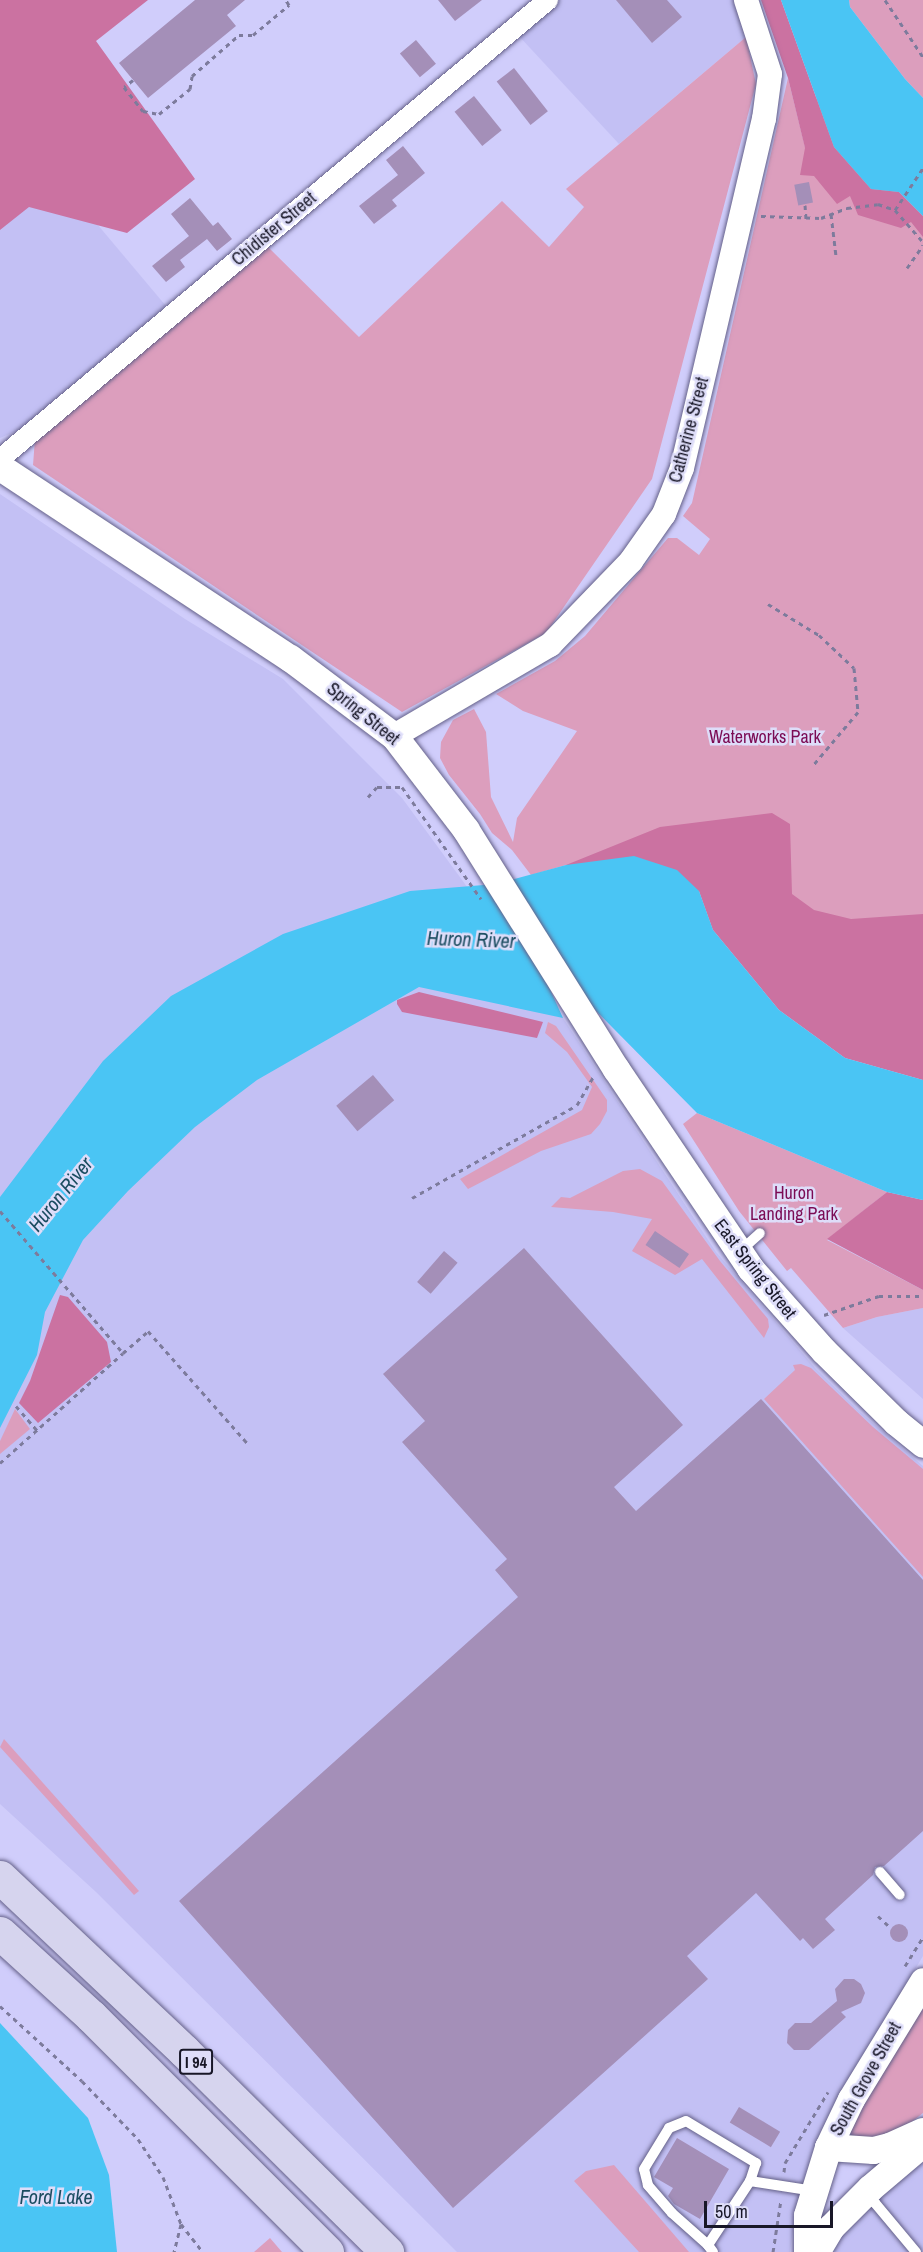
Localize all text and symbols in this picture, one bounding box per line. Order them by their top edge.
street label: Chidister Street [227,188,321,270]
street label: Catherine Street [665,375,713,485]
street label: Spring Street [322,678,404,750]
park label: Waterworks Park [709,726,821,748]
water label: Huron River [426,925,516,953]
water label: Huron River [23,1152,97,1236]
park label: Huron Landing Park [750,1183,838,1226]
street label: East Spring Street [709,1215,801,1323]
street label: South Grove Street [826,2019,906,2139]
road number: I 94 [178,2049,214,2075]
water label: Ford Lake [19,2184,93,2208]
scale bar [707,2189,836,2227]
text: 50 m [715,2199,748,2224]

